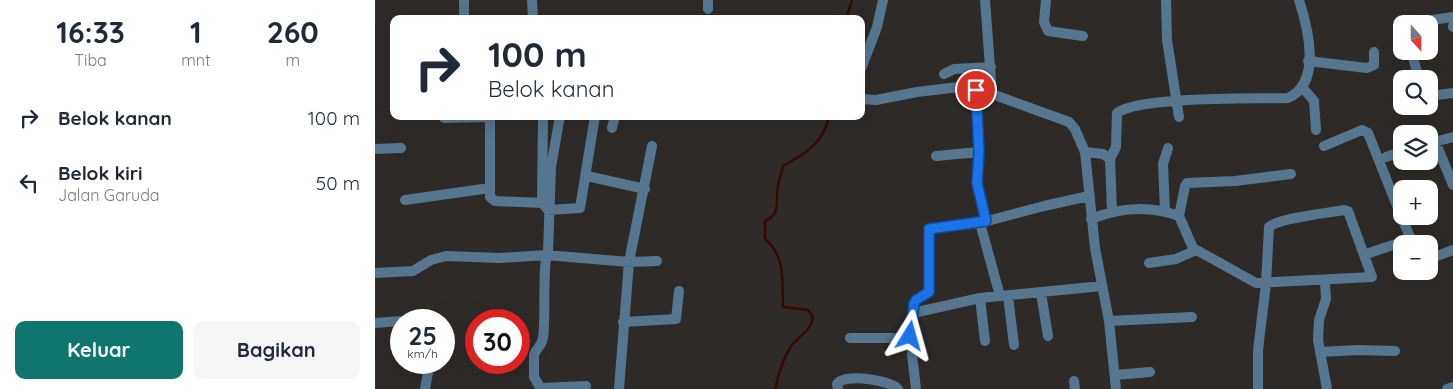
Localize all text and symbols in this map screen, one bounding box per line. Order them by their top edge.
text: 16:33 [56,13,125,51]
text: 1 [190,13,202,51]
text: 260 [267,13,319,51]
north arrow [1393,15,1437,60]
map controls [1393,15,1438,280]
text: 100 m [488,32,587,76]
icon: right [405,35,470,100]
text: Tiba [74,50,107,70]
text: mnt [181,50,210,70]
text: m [285,50,300,70]
pin [955,69,997,111]
button: search [1393,70,1438,115]
text: Belok kanan [488,75,614,103]
icon: arrive [962,76,990,104]
icon: right [15,104,43,132]
text: Belok kanan [58,106,172,130]
text: 100 m [308,106,360,130]
button: layers [1393,125,1438,170]
text: Belok kiri [58,161,143,185]
icon: left [15,169,43,197]
text: 50 m [316,171,360,195]
button: + [1393,180,1438,225]
text: Jalan Garuda [58,185,160,205]
button: − [1393,235,1438,280]
speed limit sign: 30 [465,309,530,374]
position arrow [883,309,935,361]
text: 25 [408,320,437,351]
button: Keluar [15,321,183,379]
button: Bagikan [193,321,360,379]
text: km/h [407,346,438,361]

